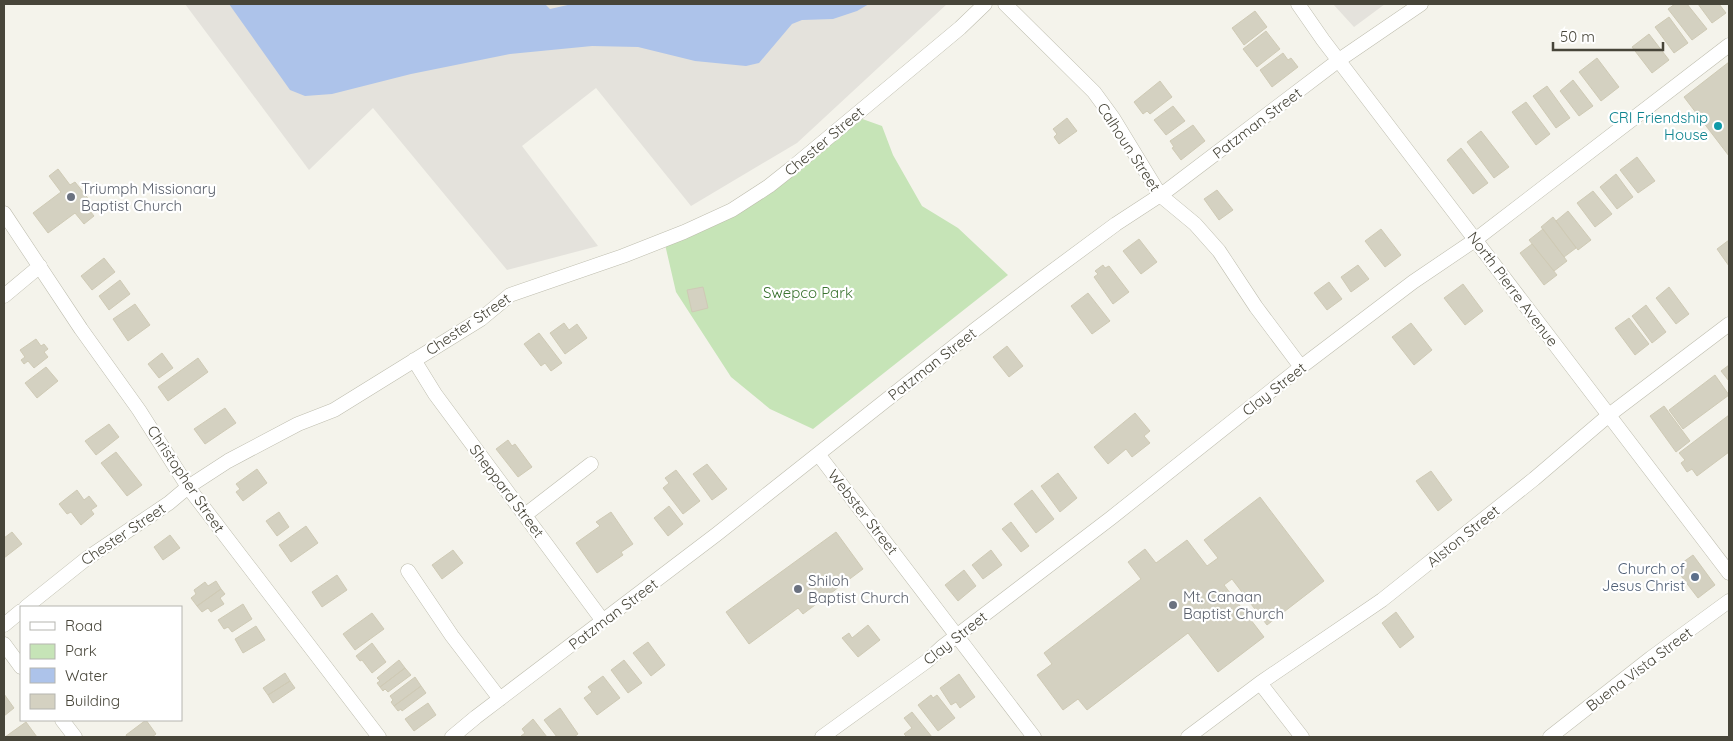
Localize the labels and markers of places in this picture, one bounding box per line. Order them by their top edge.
place label: CRI Friendship House [1609,108,1708,144]
marker: CRI Friendship House [1712,120,1724,132]
place label: Triumph Missionary Baptist Church [81,179,216,215]
marker: Triumph Missionary Baptist Church [65,191,77,203]
place label: Church of Jesus Christ [1602,559,1686,595]
place label: Shiloh Baptist Church [808,571,909,607]
marker: Church of Jesus Christ [1689,571,1701,583]
marker: Shiloh Baptist Church [792,583,804,595]
place label: Mt. Canaan Baptist Church [1183,587,1284,623]
marker: Mt. Canaan Baptist Church [1167,599,1179,611]

